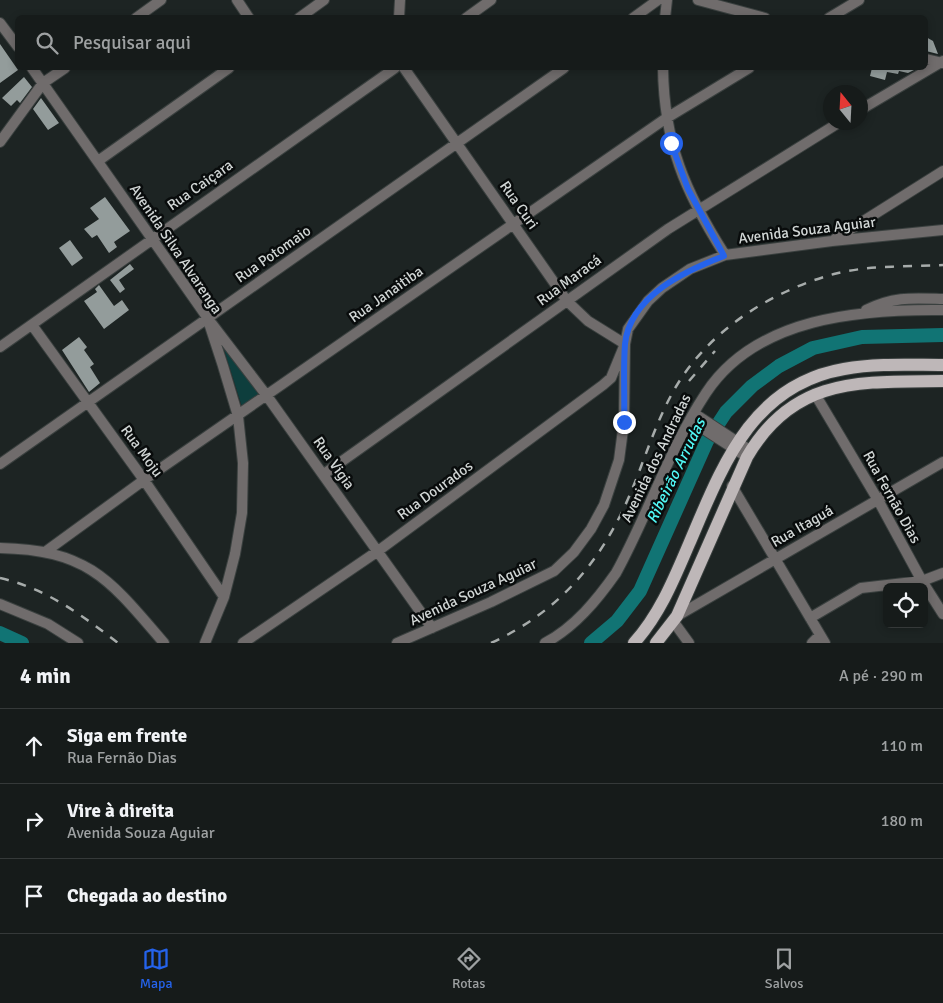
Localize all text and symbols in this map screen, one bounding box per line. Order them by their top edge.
search box [15,15,928,70]
icon: search [33,29,61,57]
text: Pesquisar aqui [73,31,191,55]
north arrow [823,85,868,130]
route start [660,132,683,155]
street label: Rua Caiçara [164,156,236,214]
street label: Rua Curi [496,177,542,233]
street label: Avenida Silva Alvarenga [126,181,226,317]
street label: Avenida Souza Aguiar [737,213,877,247]
street label: Rua Potomaio [232,221,314,287]
street label: Rua Maracá [533,251,605,309]
street label: Rua Janaitiba [345,262,427,326]
street label: Avenida dos Andradas [617,391,695,525]
route end [613,411,636,434]
water label: Ribeirão Arrudas [642,413,711,527]
street label: Rua Moju [117,421,167,481]
street label: Rua Vigia [309,433,359,493]
street label: Rua Fernão Dias [859,448,925,547]
street label: Rua Dourados [394,456,477,523]
street label: Rua Itaguá [768,501,836,551]
street label: Avenida Souza Aguiar [406,554,540,629]
map controls [883,583,928,628]
button: locate [883,583,928,628]
text: 4 min [20,663,71,689]
text: A pé · 290 m [839,666,923,686]
text: Siga em frente [67,724,187,748]
icon: ahead [20,732,48,760]
text: 110 m [881,736,923,756]
text: Rua Fernão Dias [67,748,177,768]
text: Vire à direita [67,799,174,823]
icon: right [20,807,48,835]
text: 180 m [881,811,923,831]
text: Avenida Souza Aguiar [67,823,215,843]
icon: arrive [20,882,48,910]
text: Chegada ao destino [67,884,227,908]
tab: Mapa [140,945,173,992]
tab: Rotas [452,945,485,992]
tab: Salvos [765,945,803,992]

